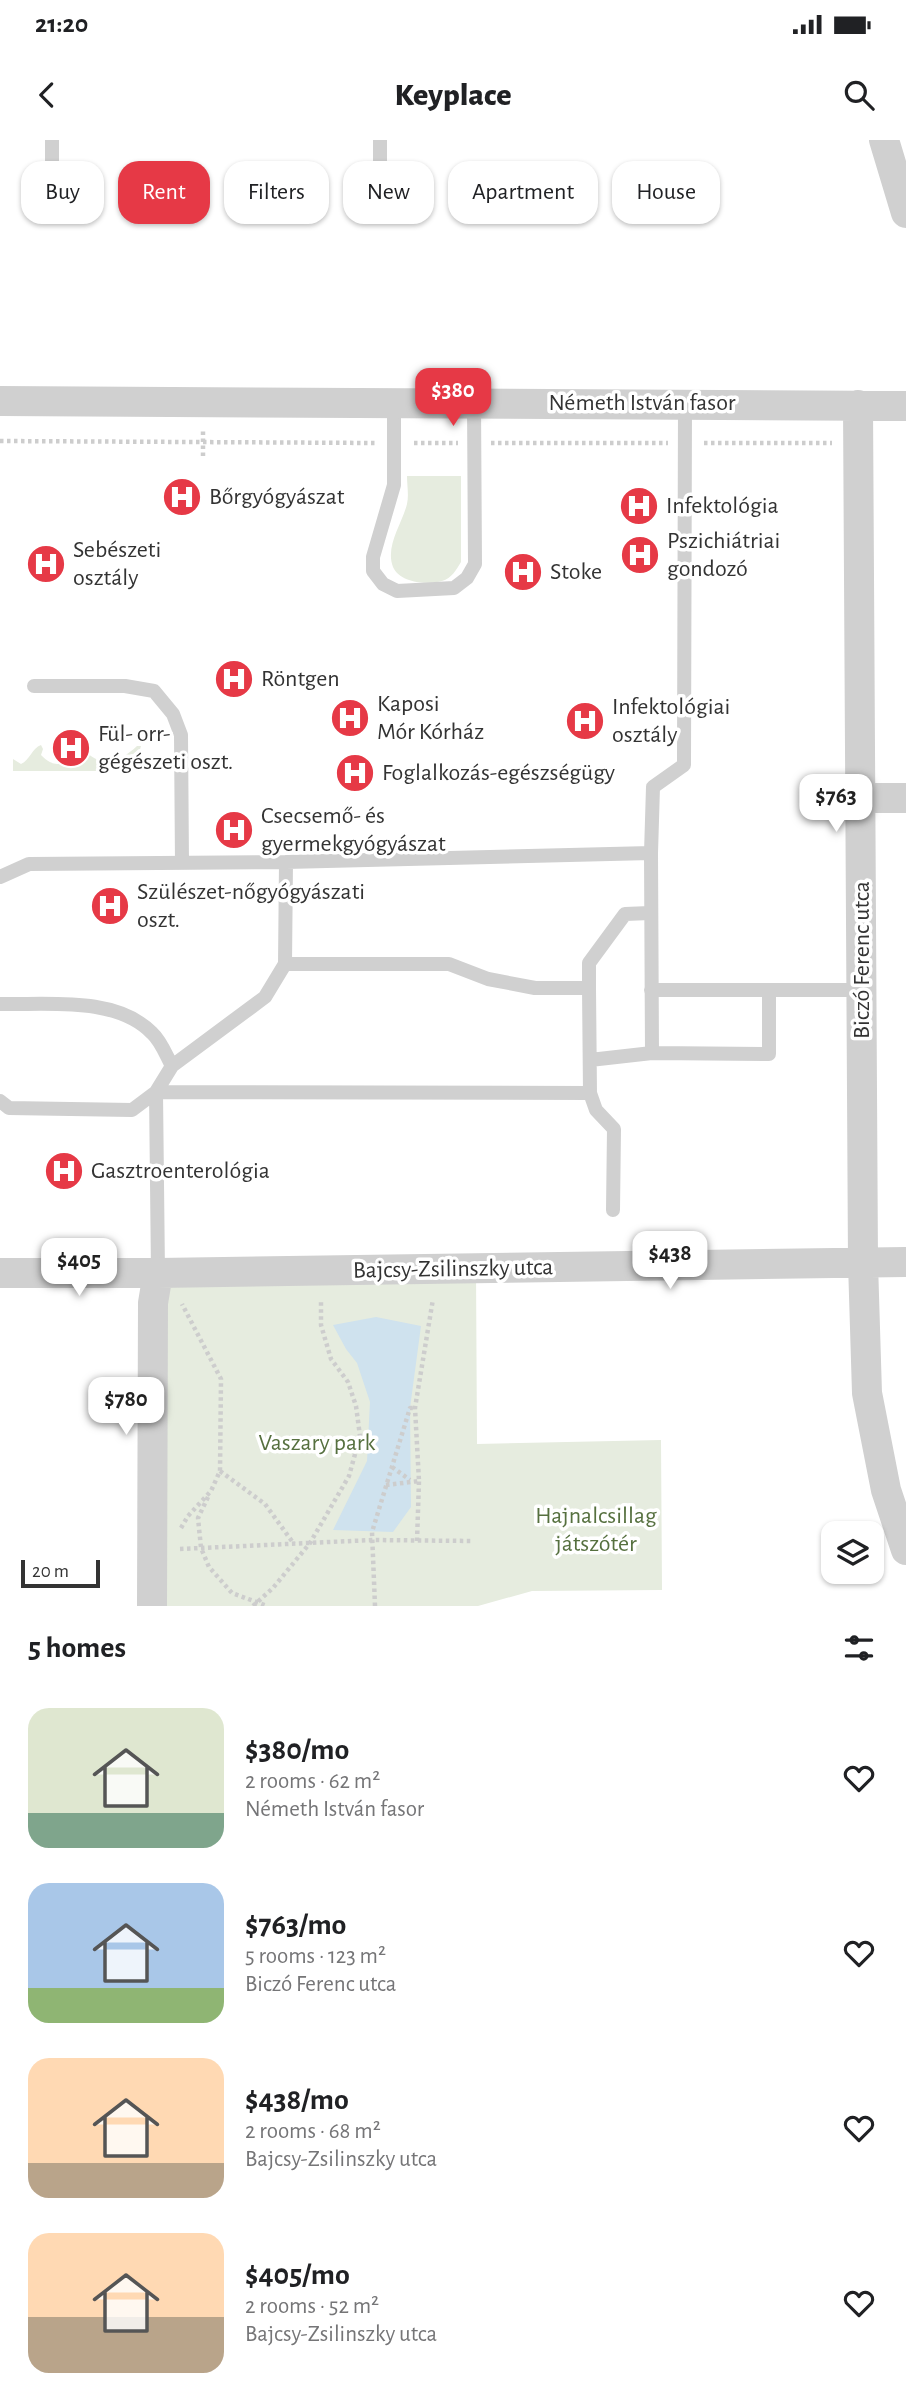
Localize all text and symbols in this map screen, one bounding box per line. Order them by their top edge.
text: 21:20 [35,11,88,37]
icon: back [28,76,66,114]
icon: search [840,76,878,114]
text: Keyplace [394,79,512,111]
chip: Buy [21,161,104,224]
chip: Rent [118,161,210,224]
chip: Filters [224,161,329,224]
chip: New [343,161,434,224]
chip: Apartment [448,161,598,224]
chip: House [612,161,720,224]
pin: $380 [412,369,494,428]
text: $380 [431,379,475,402]
street label: Németh István fasor [548,391,736,415]
hospital icon: Bőrgyógyászat [161,476,203,518]
place label: Bőrgyógyászat [209,485,345,509]
hospital icon: Infektológia [618,485,660,527]
place label: Infektológia [666,494,779,518]
place label: Pszichiátriai gondozó [667,529,780,581]
hospital icon: Pszichiátriai gondozó [619,534,661,576]
place label: Sebészeti osztály [73,538,161,590]
hospital icon: Sebészeti osztály [25,543,67,585]
hospital icon: Stoke [502,551,544,593]
place label: Stoke [550,560,602,584]
hospital icon: Röntgen [213,658,255,700]
place label: Röntgen [261,667,340,691]
place label: Kaposi Mór Kórház [377,692,484,744]
place label: Infektológiai osztály [612,695,730,747]
hospital icon: Kaposi Mór Kórház [329,697,371,739]
hospital icon: Infektológiai osztály [564,700,606,742]
place label: Fül- orr- gégészeti oszt. [98,722,233,774]
hospital icon: Fül- orr- gégészeti oszt. [50,727,92,769]
hospital icon: Foglalkozás-egészségügy [334,752,376,794]
place label: Foglalkozás-egészségügy [382,761,615,785]
pin: $763 [795,774,877,834]
text: $763 [815,785,857,808]
place label: Csecsemő- és gyermekgyógyászat [261,804,446,856]
hospital icon: Csecsemő- és gyermekgyógyászat [213,809,255,851]
place label: Szülészet-nőgyógyászati oszt. [137,880,365,932]
street label: Biczó Ferenc utca [850,881,874,1039]
hospital icon: Szülészet-nőgyógyászati oszt. [89,885,131,927]
hospital icon: Gasztroenterológia [43,1150,85,1192]
place label: Gasztroenterológia [91,1159,270,1183]
pin: $438 [629,1232,711,1291]
pin: $405 [38,1238,120,1298]
text: $438 [648,1242,692,1265]
text: $405 [57,1249,101,1272]
street label: Bajcsy-Zsilinszky utca [353,1255,553,1283]
pin: $780 [85,1378,167,1437]
text: $780 [104,1388,148,1411]
park label: Vaszary park [259,1431,376,1455]
park label: Hajnalcsillag játszótér [535,1504,657,1556]
map controls [821,1521,884,1584]
button: layers [821,1521,884,1584]
scale bar [21,1557,100,1589]
text: 20 m [32,1562,69,1581]
icon: filters [840,1629,878,1667]
text: 5 homes [28,1633,126,1663]
text: $380/mo [245,1735,349,1765]
icon: home [84,1736,168,1820]
icon: heart [840,1759,878,1797]
text: 2 rooms · 62 m² [245,1770,380,1793]
text: Németh István fasor [245,1798,424,1821]
text: $763/mo [245,1910,346,1940]
icon: home [84,1911,168,1995]
icon: heart [840,1934,878,1972]
text: 5 rooms · 123 m² [245,1945,386,1968]
text: Biczó Ferenc utca [245,1973,396,1996]
text: $438/mo [245,2085,349,2115]
icon: home [84,2086,168,2170]
icon: heart [840,2109,878,2147]
text: 2 rooms · 68 m² [245,2120,381,2143]
text: Bajcsy-Zsilinszky utca [245,2148,437,2171]
text: $405/mo [245,2260,350,2290]
icon: home [84,2261,168,2345]
icon: heart [840,2284,878,2322]
text: 2 rooms · 52 m² [245,2295,379,2318]
text: Bajcsy-Zsilinszky utca [245,2323,437,2346]

